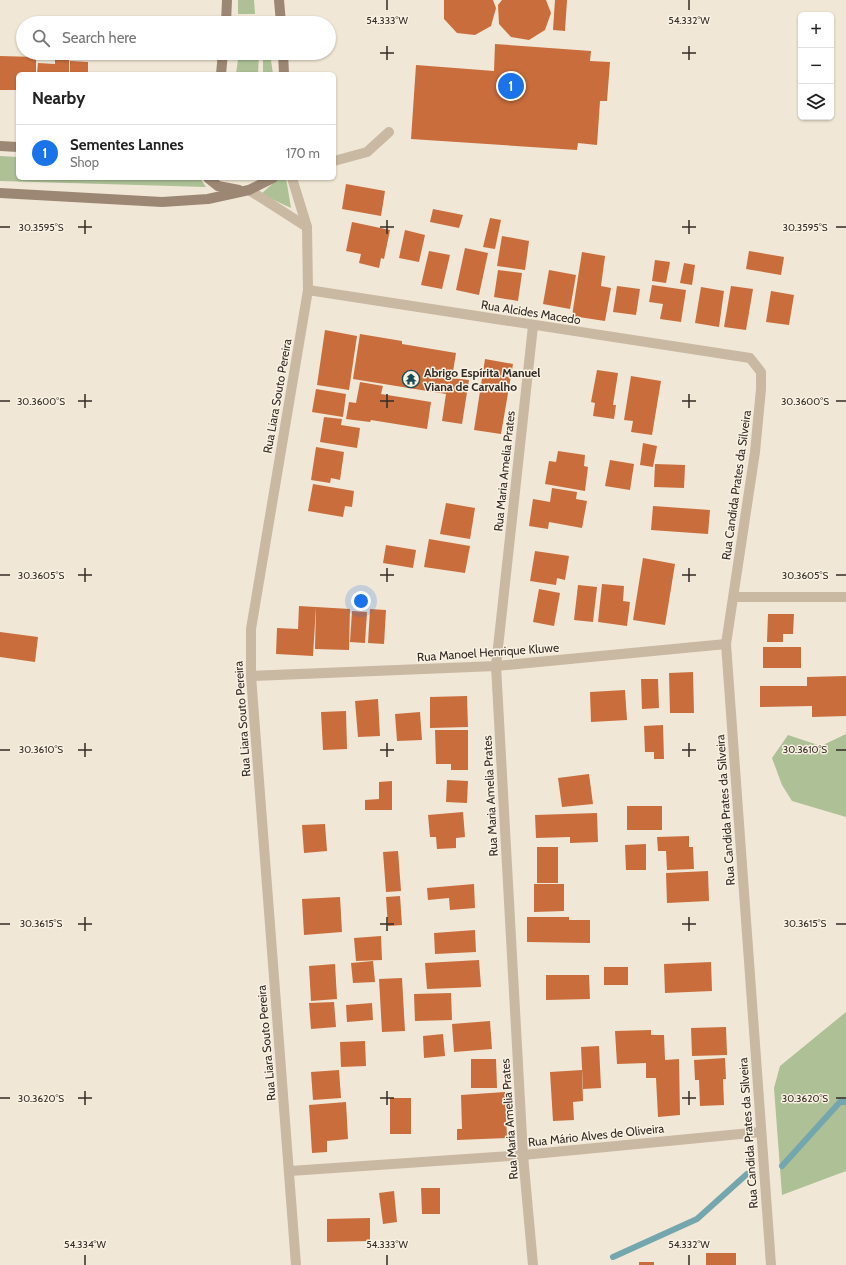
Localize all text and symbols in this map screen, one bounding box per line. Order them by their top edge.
map controls [798,12,834,120]
button: + [798,12,834,48]
text: 54.333°W [366,14,408,27]
text: 54.332°W [668,14,710,27]
search box [16,16,336,60]
icon: search [30,27,52,49]
text: Search here [62,29,137,47]
button: − [798,48,834,84]
pin: 1 [498,71,524,101]
button: layers [798,84,834,120]
text: Nearby [32,88,85,108]
text: Sementes Lannes [70,136,184,154]
text: 1 [43,145,47,161]
text: 170 m [286,145,320,161]
text: Shop [70,154,99,170]
text: 30.3595°S [19,221,64,234]
text: 30.3595°S [783,221,828,234]
street label: Rua Alcides Macedo [480,297,582,327]
street label: Rua Liara Souto Pereira [260,337,295,455]
place label: Abrigo Espírita Manuel Viana de Carvalho [424,365,540,394]
temple icon: Abrigo Espírita Manuel Viana de Carvalho [401,369,421,389]
text: 30.3600°S [17,395,65,408]
text: 30.3600°S [781,395,829,408]
street label: Rua Candida Prates da Silveira [718,409,754,561]
street label: Rua Maria Amelia Prates [490,410,518,532]
text: 30.3605°S [18,569,64,582]
text: 30.3605°S [782,569,828,582]
your location [351,591,371,611]
street label: Rua Manoel Henrique Kluwe [417,640,559,664]
street label: Rua Liara Souto Pereira [230,660,254,777]
street label: Rua Candida Prates da Silveira [712,734,738,886]
street label: Rua Maria Amelia Prates [479,735,501,857]
text: 30.3610°S [19,743,63,756]
text: 30.3610°S [783,743,827,756]
text: 30.3615°S [20,917,63,930]
text: 30.3615°S [784,917,827,930]
street label: Rua Liara Souto Pereira [253,984,279,1102]
street label: Rua Candida Prates da Silveira [735,1057,761,1209]
street label: Rua Maria Amelia Prates [497,1058,521,1180]
text: 30.3620°S [18,1092,64,1105]
text: 30.3620°S [782,1092,828,1105]
street label: Rua Mário Alves de Oliveira [527,1120,665,1150]
text: 54.334°W [64,1238,107,1251]
text: 54.333°W [366,1238,408,1251]
text: 54.332°W [668,1238,710,1251]

